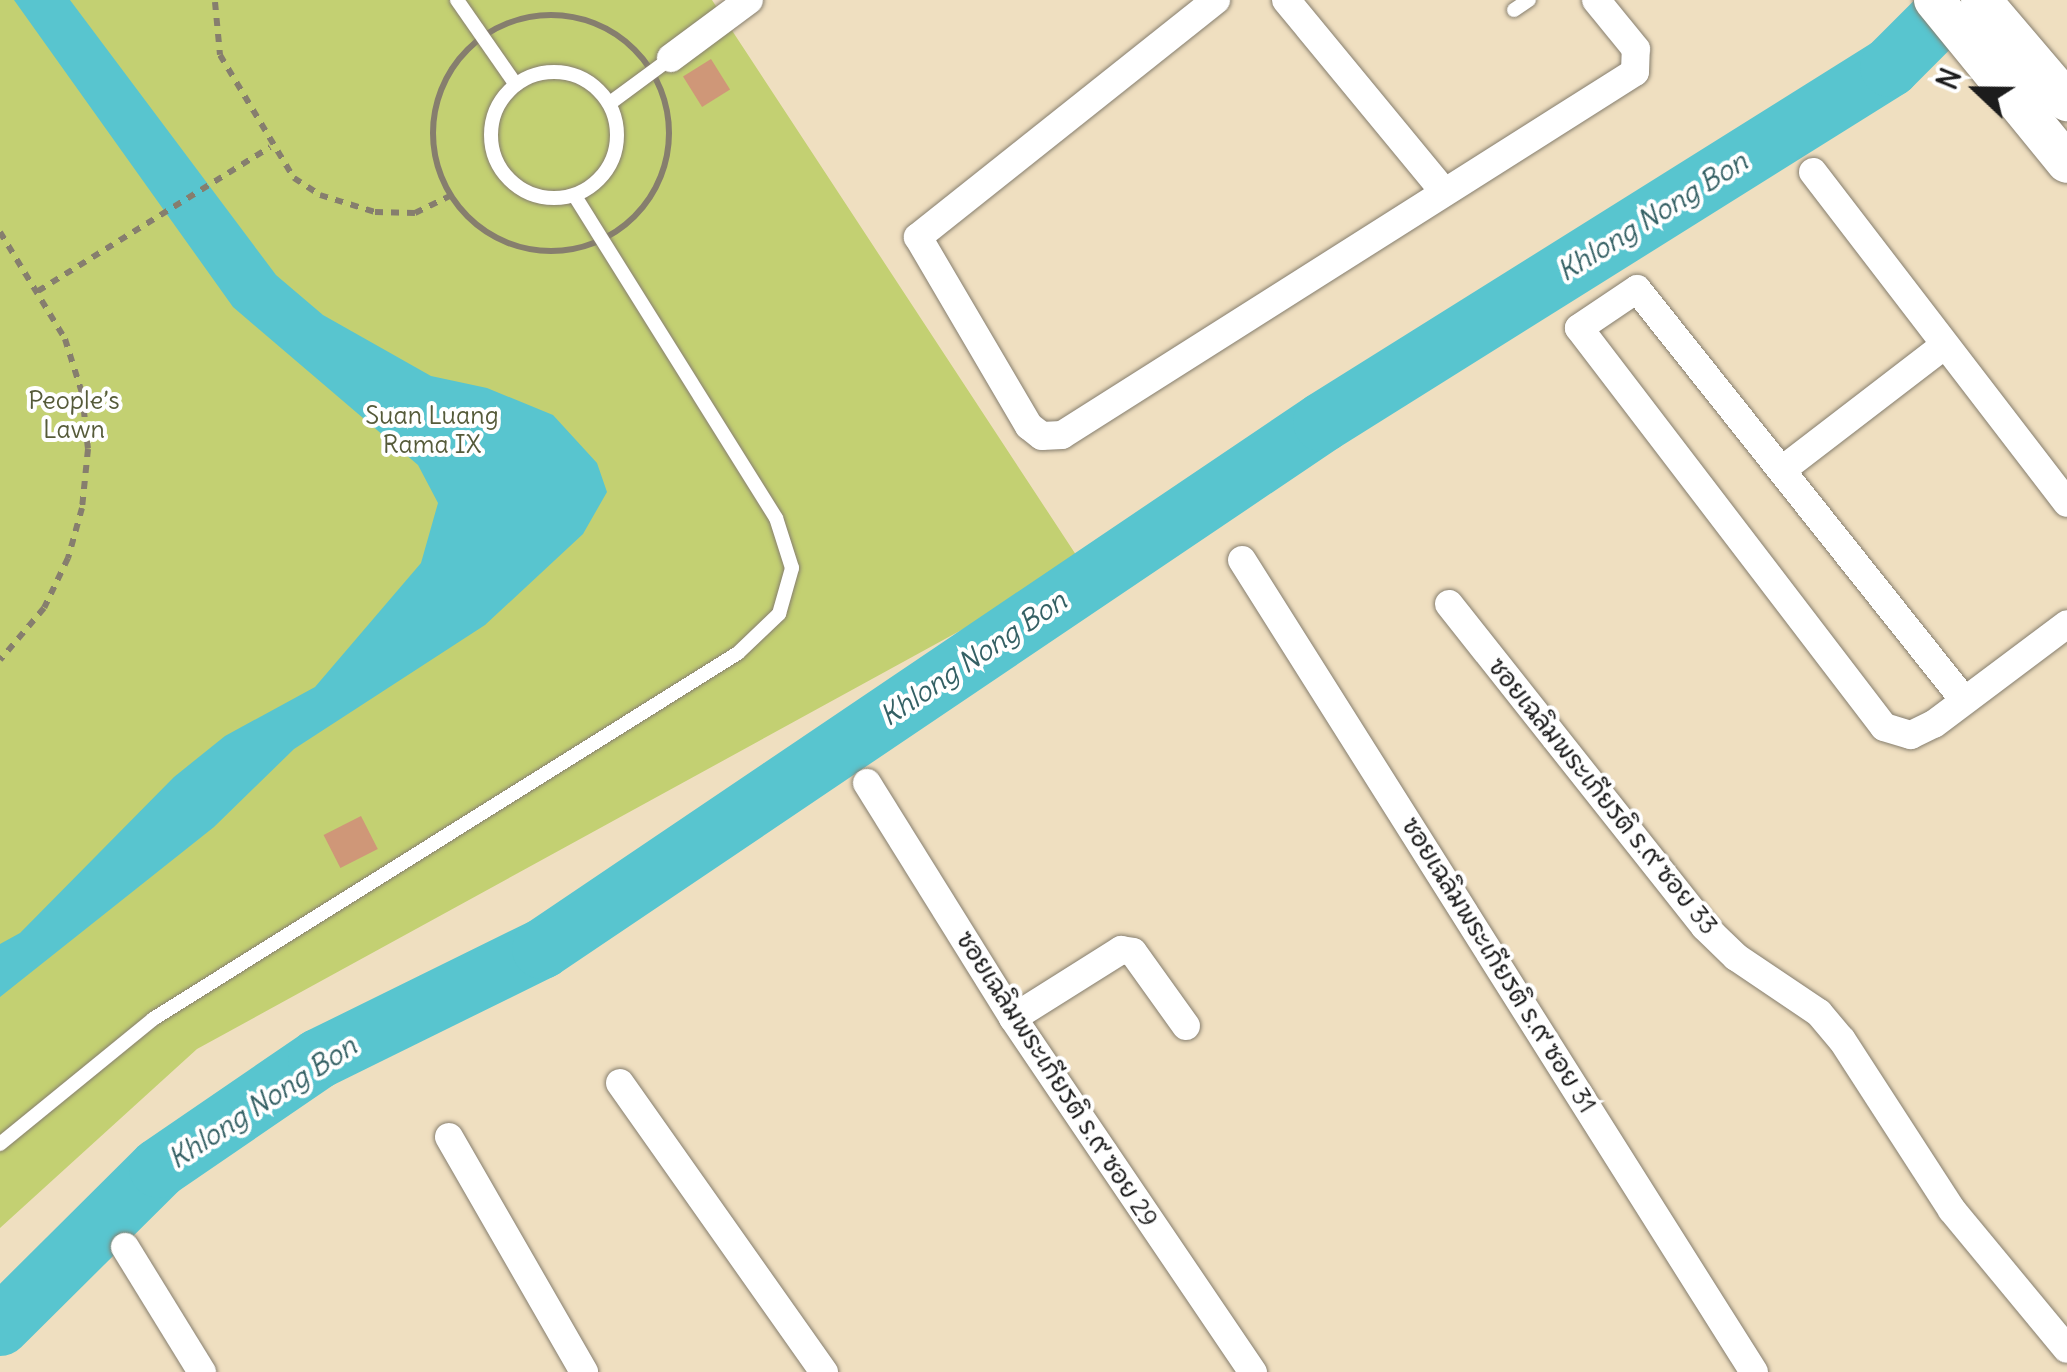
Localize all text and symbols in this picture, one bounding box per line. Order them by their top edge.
north arrow [1927,40,2027,140]
text: N [1929,63,1969,94]
water label: Khlong Nong Bon [1551,144,1753,288]
park label: People’s Lawn [28,386,120,445]
park label: Suan Luang Rama IX [365,401,499,460]
water label: Khlong Nong Bon [873,583,1073,733]
street label: ซอยเฉลิมพระเกียรติ ร.๙ ซอย 33 [1482,652,1724,940]
street label: ซอยเฉลิมพระเกียรติ ร.๙ ซอย 31 [1395,812,1603,1118]
street label: ซอยเฉลิมพระเกียรติ ร.๙ ซอย 29 [950,925,1164,1233]
water label: Khlong Nong Bon [162,1029,362,1175]

